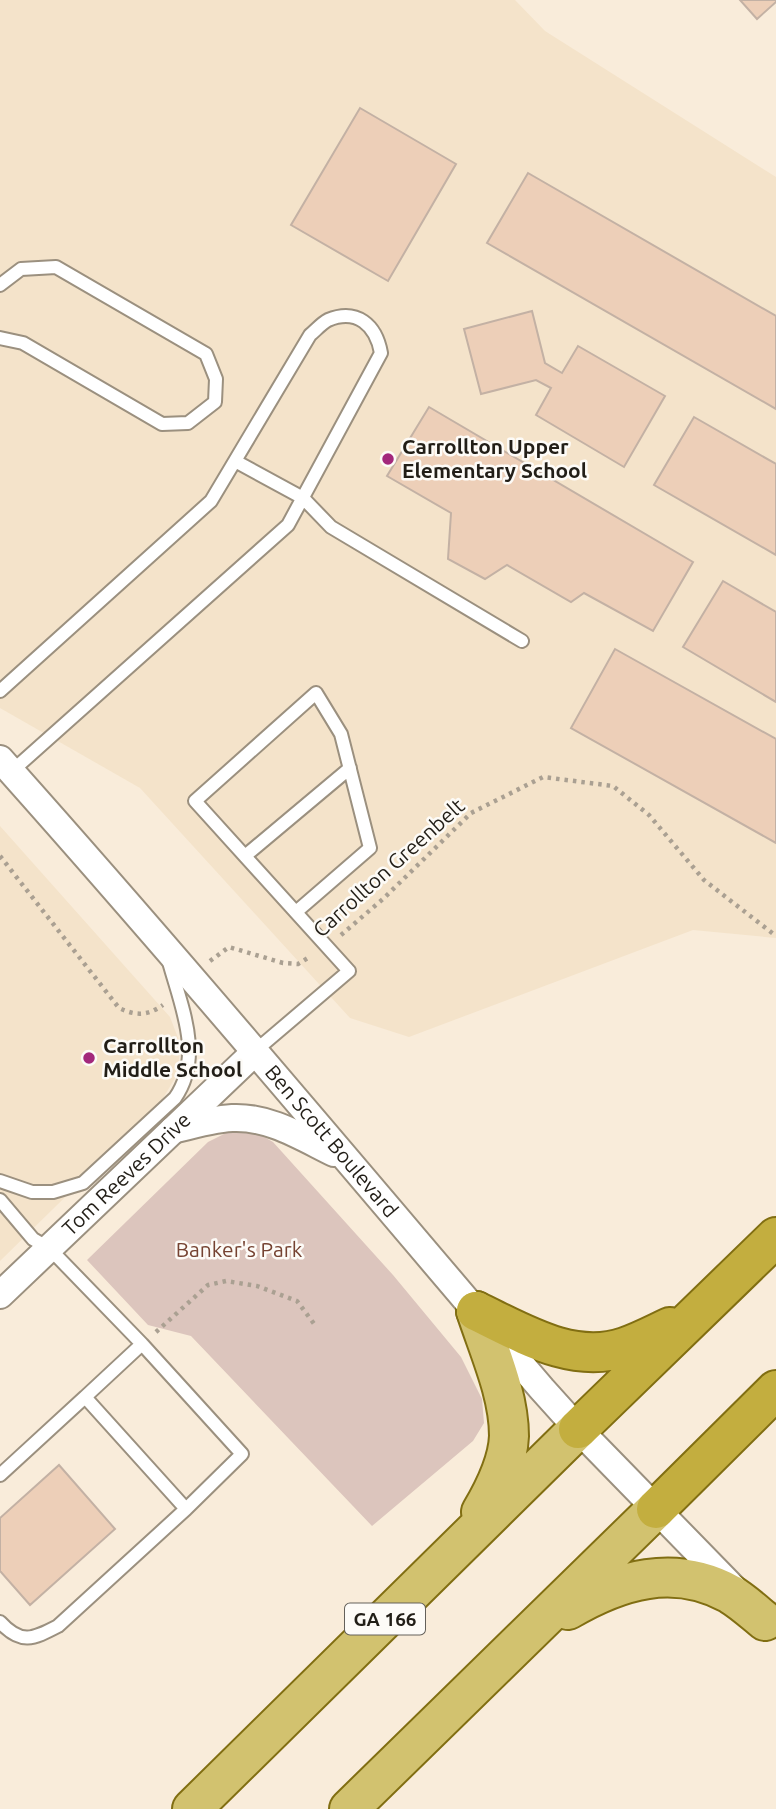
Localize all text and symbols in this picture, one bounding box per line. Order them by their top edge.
place label: Carrollton Upper Elementary School [402,434,587,482]
marker: Carrollton Upper Elementary School [380,451,396,467]
street label: Carrollton Greenbelt [308,793,469,941]
place label: Carrollton Middle School [103,1033,242,1081]
marker: Carrollton Middle School [81,1050,97,1066]
street label: Ben Scott Boulevard [261,1060,404,1222]
street label: Tom Reeves Drive [57,1107,195,1240]
park label: Banker's Park [176,1237,303,1261]
road number: GA 166 [345,1604,425,1634]

